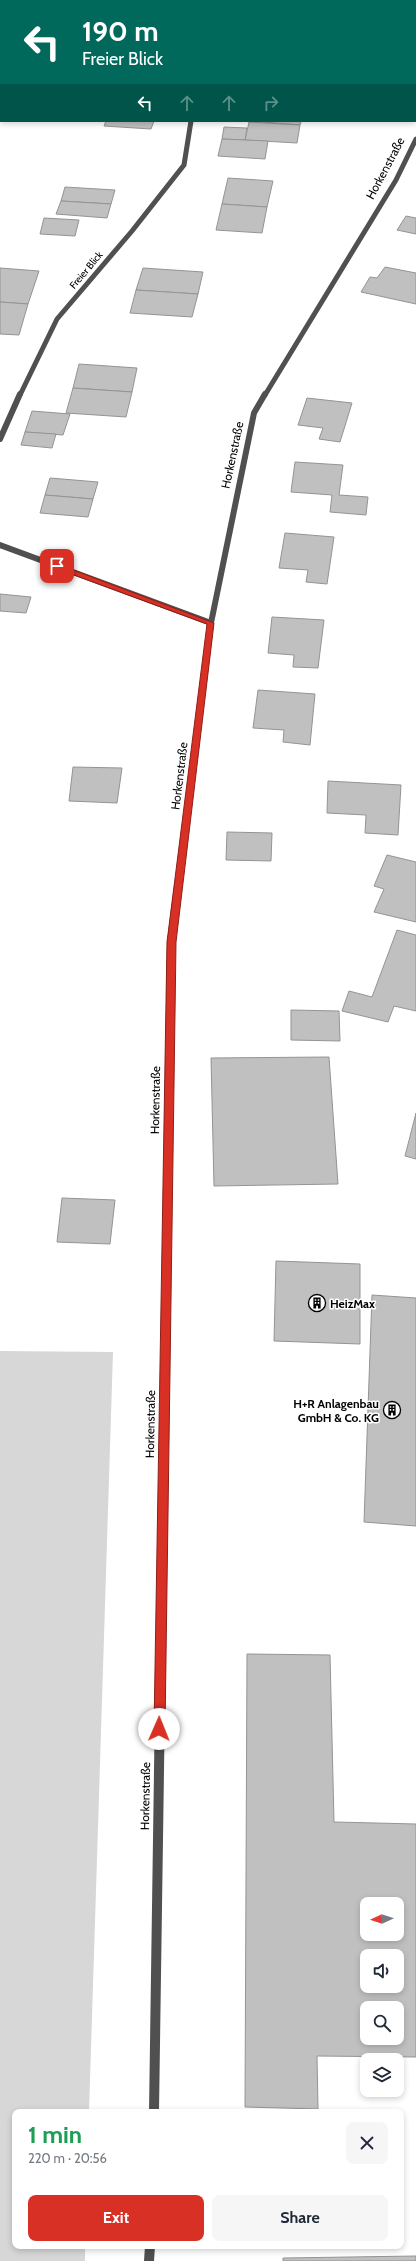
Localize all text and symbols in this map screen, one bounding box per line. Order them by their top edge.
text: 190 m [82,14,158,48]
icon: left [16,16,68,68]
text: Freier Blick [82,48,163,70]
icon: left [134,92,156,114]
icon: ahead [176,92,198,114]
icon: ahead [218,92,240,114]
icon: right [260,92,282,114]
street label: Horkenstraße [362,134,408,202]
street label: Freier Blick [67,248,106,291]
street label: Horkenstraße [218,420,246,490]
pin [40,549,74,583]
icon: arrive [46,555,68,577]
street label: Horkenstraße [167,741,191,811]
street label: Horkenstraße [147,1066,163,1134]
building icon: HeizMax [307,1293,327,1313]
place label: HeizMax [330,1296,375,1311]
street label: Horkenstraße [142,1390,158,1458]
place label: H+R Anlagenbau GmbH & Co. KG [293,1396,379,1425]
building icon: H+R Anlagenbau GmbH & Co. KG [382,1400,402,1420]
position arrow [138,1708,180,1750]
street label: Horkenstraße [137,1762,153,1830]
north arrow [360,1897,404,1941]
map controls [360,1897,404,2097]
button: sound [360,1949,404,1993]
button: search [360,2001,404,2045]
button: layers [360,2053,404,2097]
text: 1 min [28,2120,82,2149]
button: close [346,2122,388,2164]
text: 220 m · 20:56 [28,2150,107,2166]
button: Exit [28,2195,204,2241]
button: Share [212,2195,388,2241]

